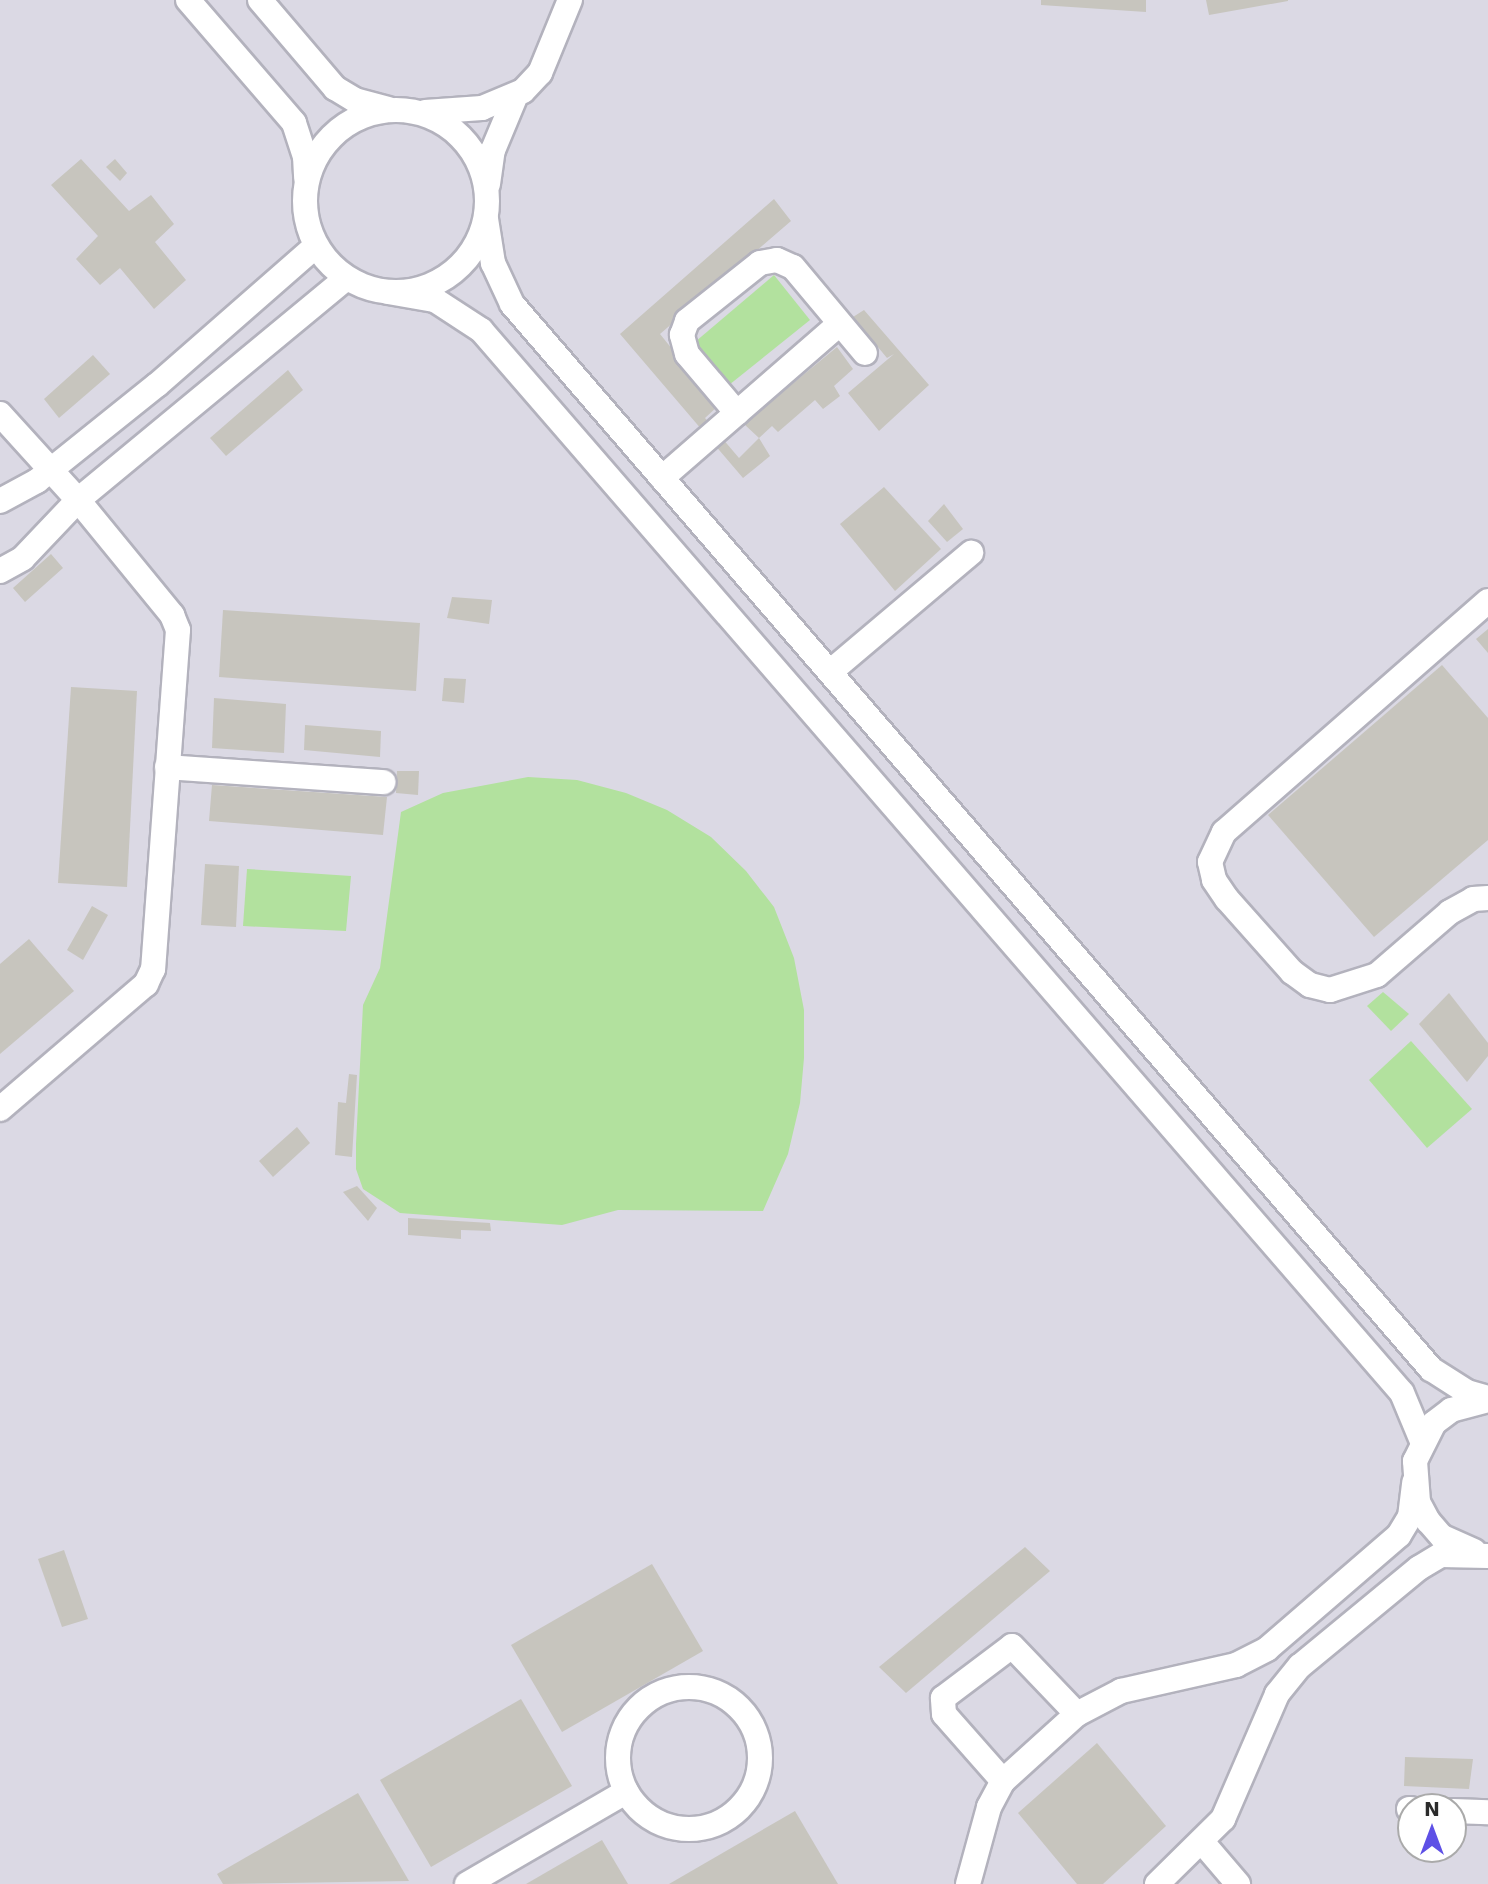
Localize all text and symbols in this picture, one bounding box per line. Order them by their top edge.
north arrow [1397,1793,1467,1863]
text: N [1424,1798,1440,1820]

